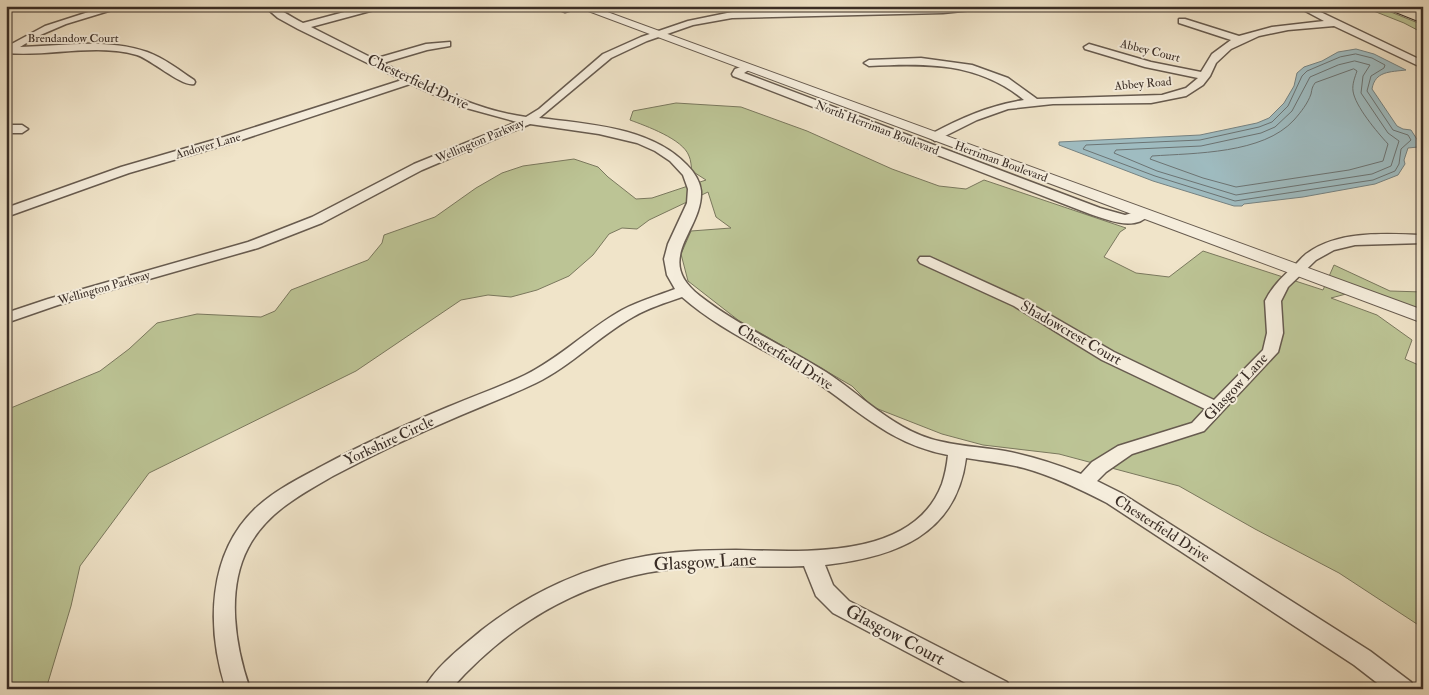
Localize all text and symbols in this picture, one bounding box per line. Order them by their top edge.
street label: Brendandow Court [27,31,119,46]
street label: Abbey Court [1117,36,1182,66]
street label: Chesterfield Drive [364,50,472,114]
street label: Abbey Road [1113,74,1172,94]
street label: North Herriman Boulevard [813,97,941,159]
street label: Wellington Parkway [432,115,527,167]
street label: Andover Lane [173,130,242,163]
street label: Herriman Boulevard [952,138,1050,186]
street label: Wellington Parkway [55,267,152,309]
street label: Shadowcrest Court [1017,296,1125,370]
street label: Chesterfield Drive [733,320,837,394]
street label: Glasgow Lane [1200,349,1272,425]
street label: Yorkshire Circle [341,412,437,470]
street label: Chesterfield Drive [1111,491,1213,567]
street label: Glasgow Lane [653,548,757,576]
street label: Glasgow Court [841,599,949,671]

